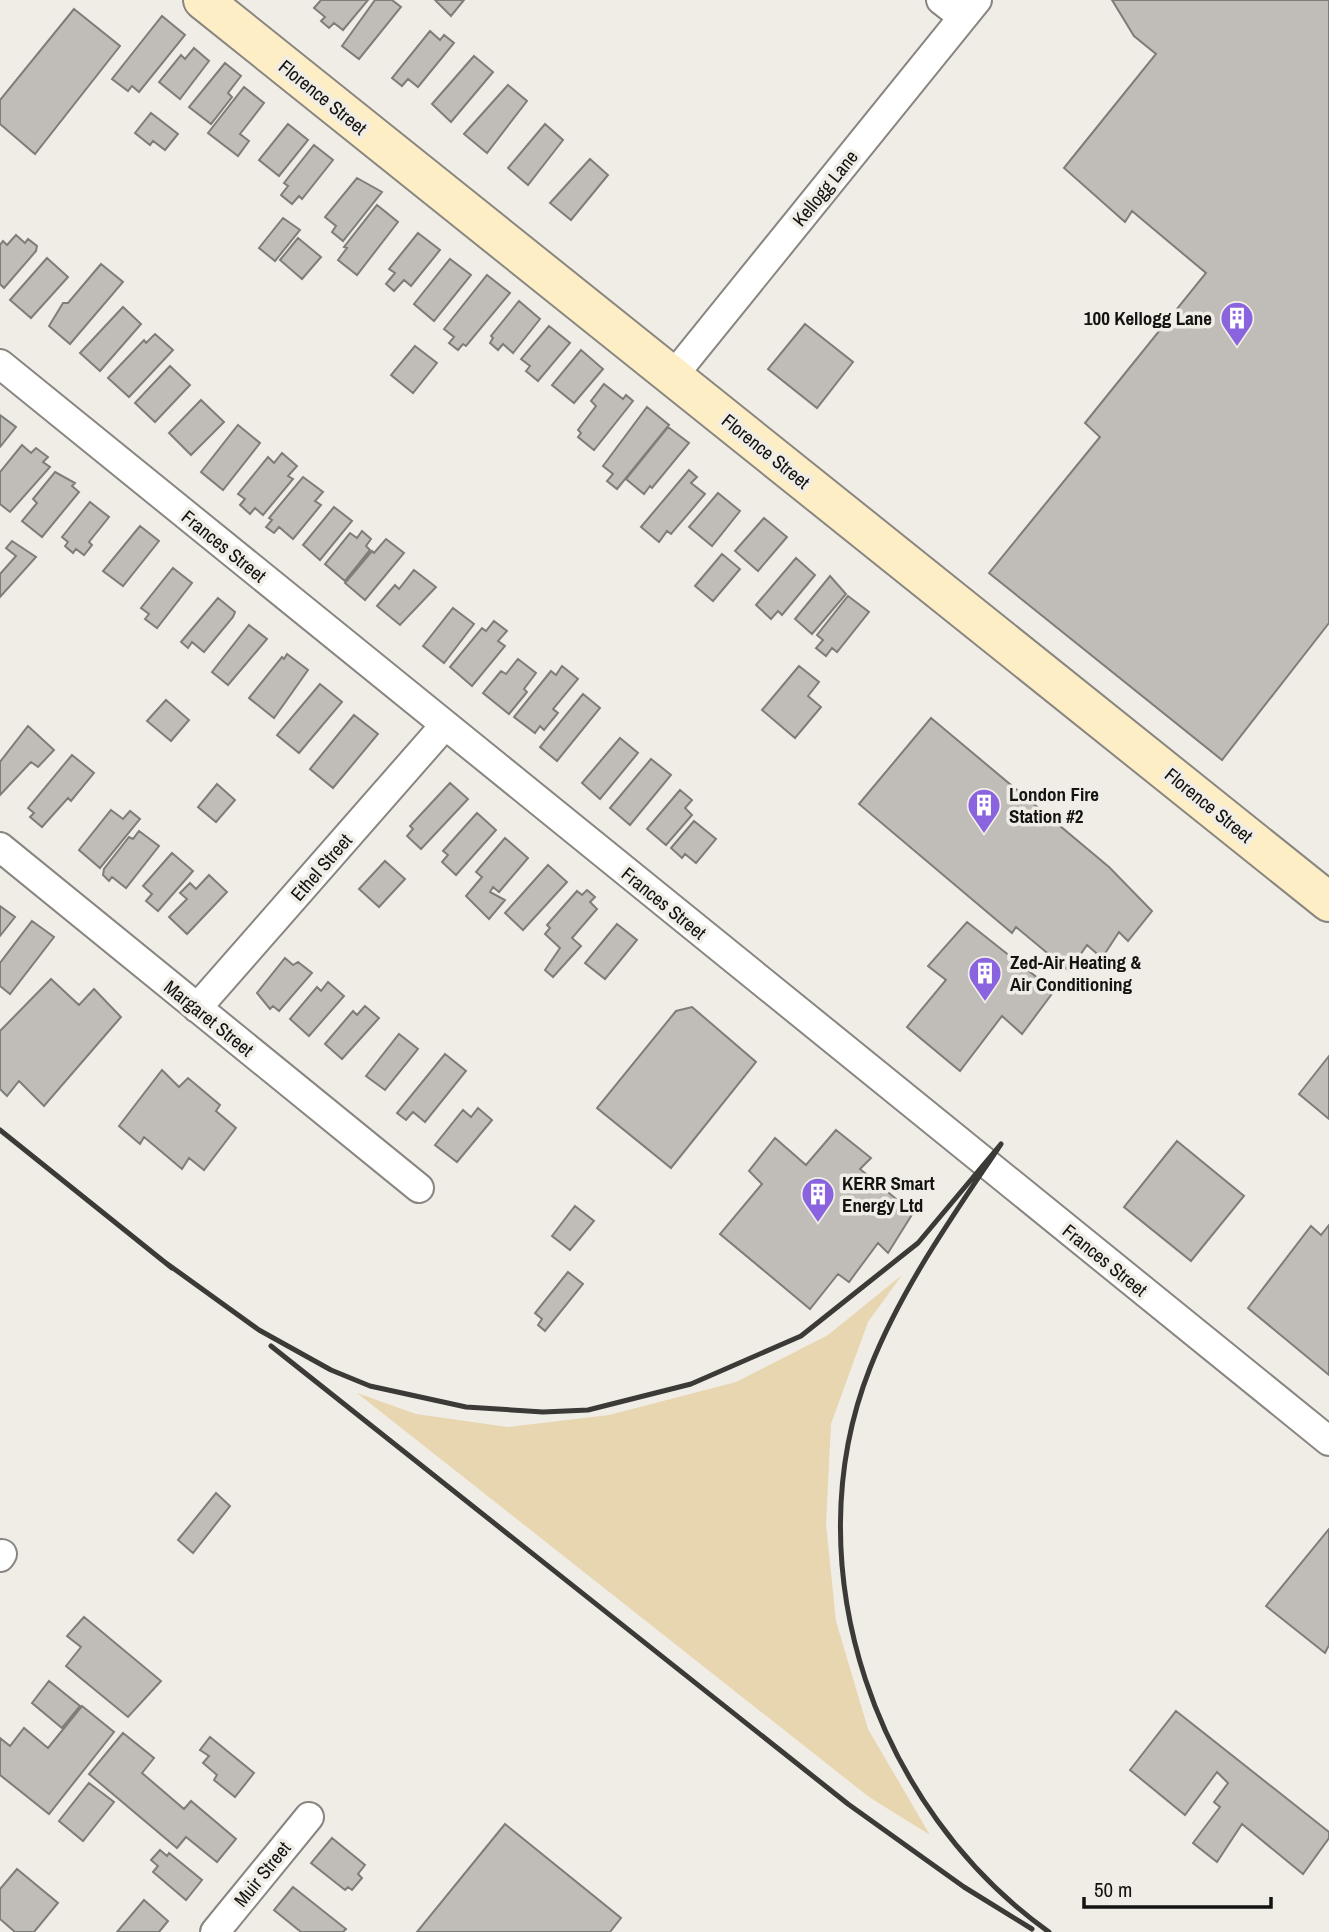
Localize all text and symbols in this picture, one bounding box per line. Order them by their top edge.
street label: Florence Street [273,53,373,141]
street label: Kellogg Lane [786,144,864,232]
building icon: 100 Kellogg Lane [1218,299,1256,348]
place label: 100 Kellogg Lane [1084,305,1212,331]
street label: Florence Street [716,407,816,495]
street label: Frances Street [176,504,272,589]
street label: Florence Street [1159,761,1259,849]
place label: London Fire Station #2 [1009,781,1099,829]
building icon: London Fire Station #2 [965,786,1003,835]
street label: Ethel Street [284,827,358,906]
street label: Frances Street [616,861,712,946]
place label: Zed-Air Heating & Air Conditioning [1010,949,1142,997]
building icon: Zed-Air Heating & Air Conditioning [966,954,1004,1003]
street label: Margaret Street [159,974,260,1063]
place label: KERR Smart Energy Ltd [842,1170,935,1218]
building icon: KERR Smart Energy Ltd [799,1175,837,1224]
street label: Frances Street [1057,1218,1153,1303]
street label: Muir Street [228,1835,297,1912]
scale bar [1084,1866,1271,1910]
text: 50 m [1094,1875,1132,1904]

